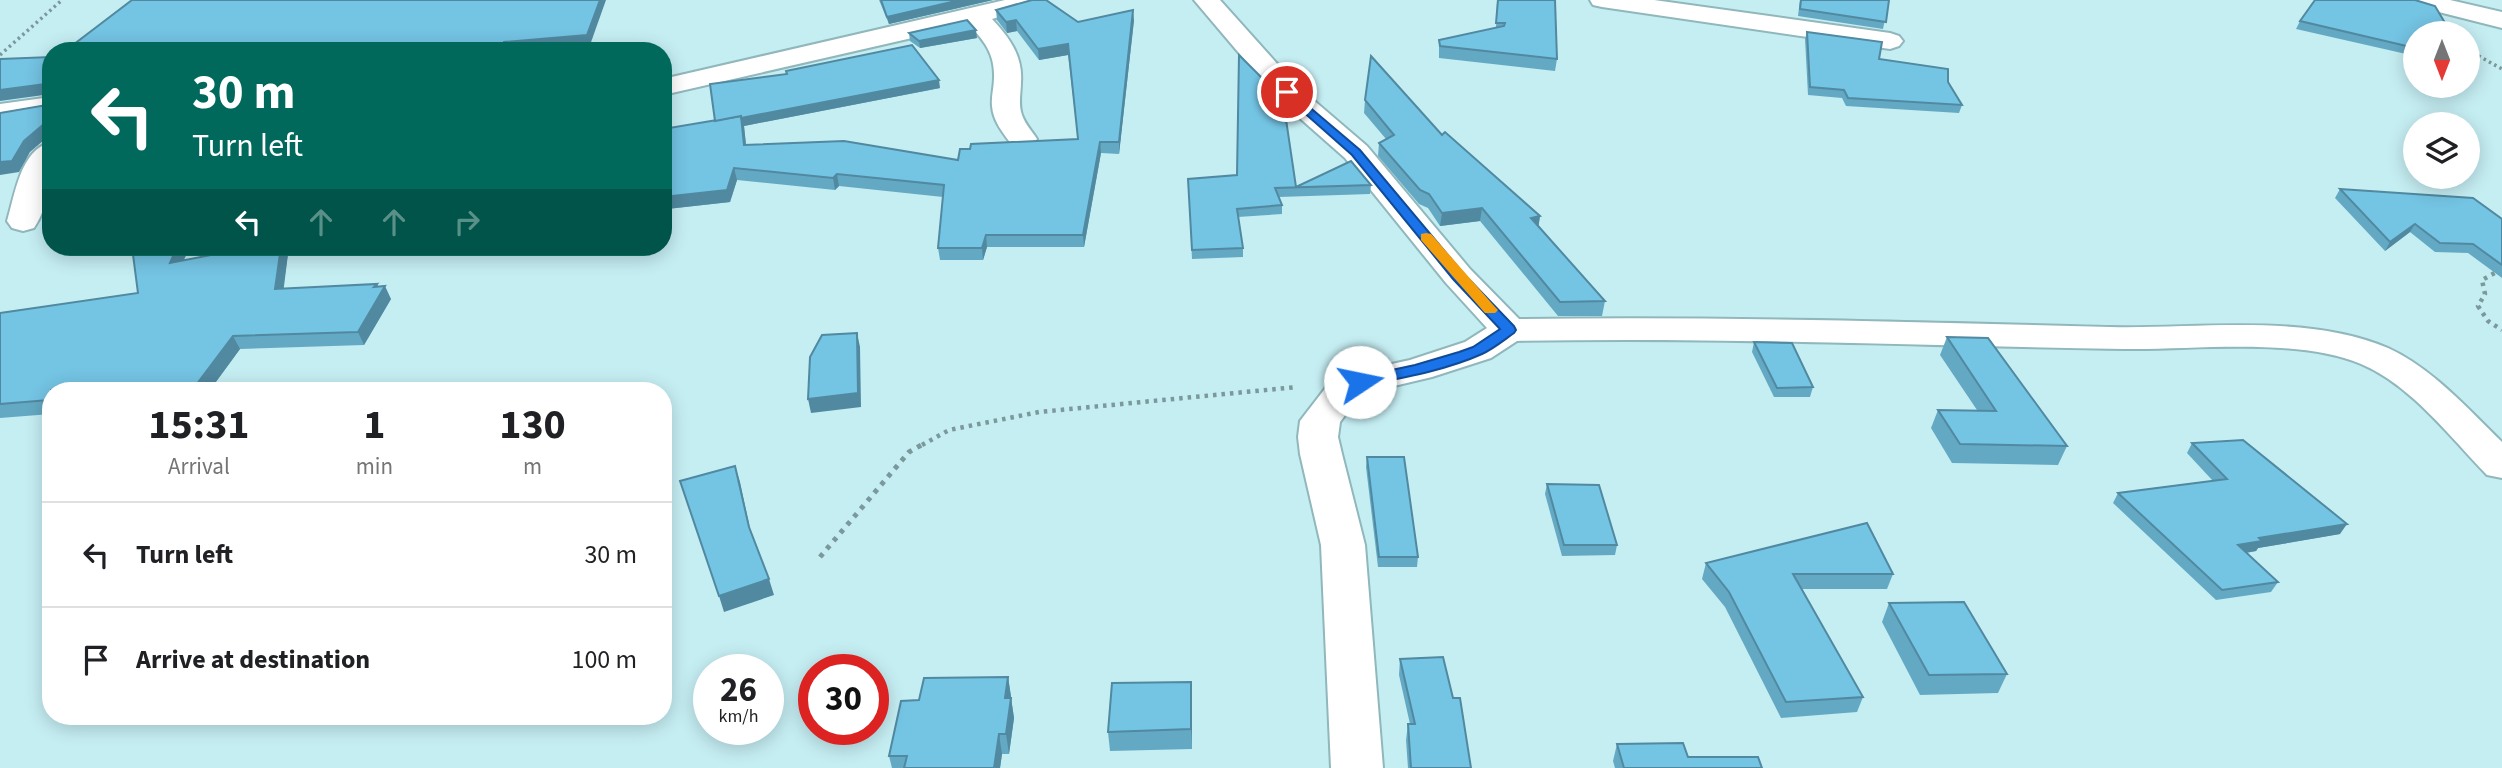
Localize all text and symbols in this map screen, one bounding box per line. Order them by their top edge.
north arrow [2403,21,2480,98]
map controls [2403,21,2480,189]
text: 30 m [192,58,296,128]
pin [1257,62,1317,122]
icon: left [77,70,168,161]
icon: arrive [1268,73,1306,111]
button: layers [2403,112,2480,189]
text: Turn left [192,123,303,169]
icon: left [229,203,267,241]
icon: ahead [302,203,340,241]
icon: ahead [375,203,413,241]
icon: right [448,203,486,241]
position arrow [1323,345,1397,419]
text: 15:31 [148,395,250,455]
text: 1 [363,395,385,455]
text: 130 [499,395,566,455]
text: Arrival [168,450,230,483]
text: min [356,450,393,483]
text: m [523,450,542,483]
icon: left [77,536,115,574]
text: Turn left [136,536,233,573]
text: 30 m [584,536,637,573]
icon: arrive [77,641,115,679]
text: Arrive at destination [136,641,370,678]
text: 100 m [571,641,637,678]
speed limit sign: 30 [798,654,889,745]
text: 26 [720,665,757,715]
text: km/h [719,704,758,729]

